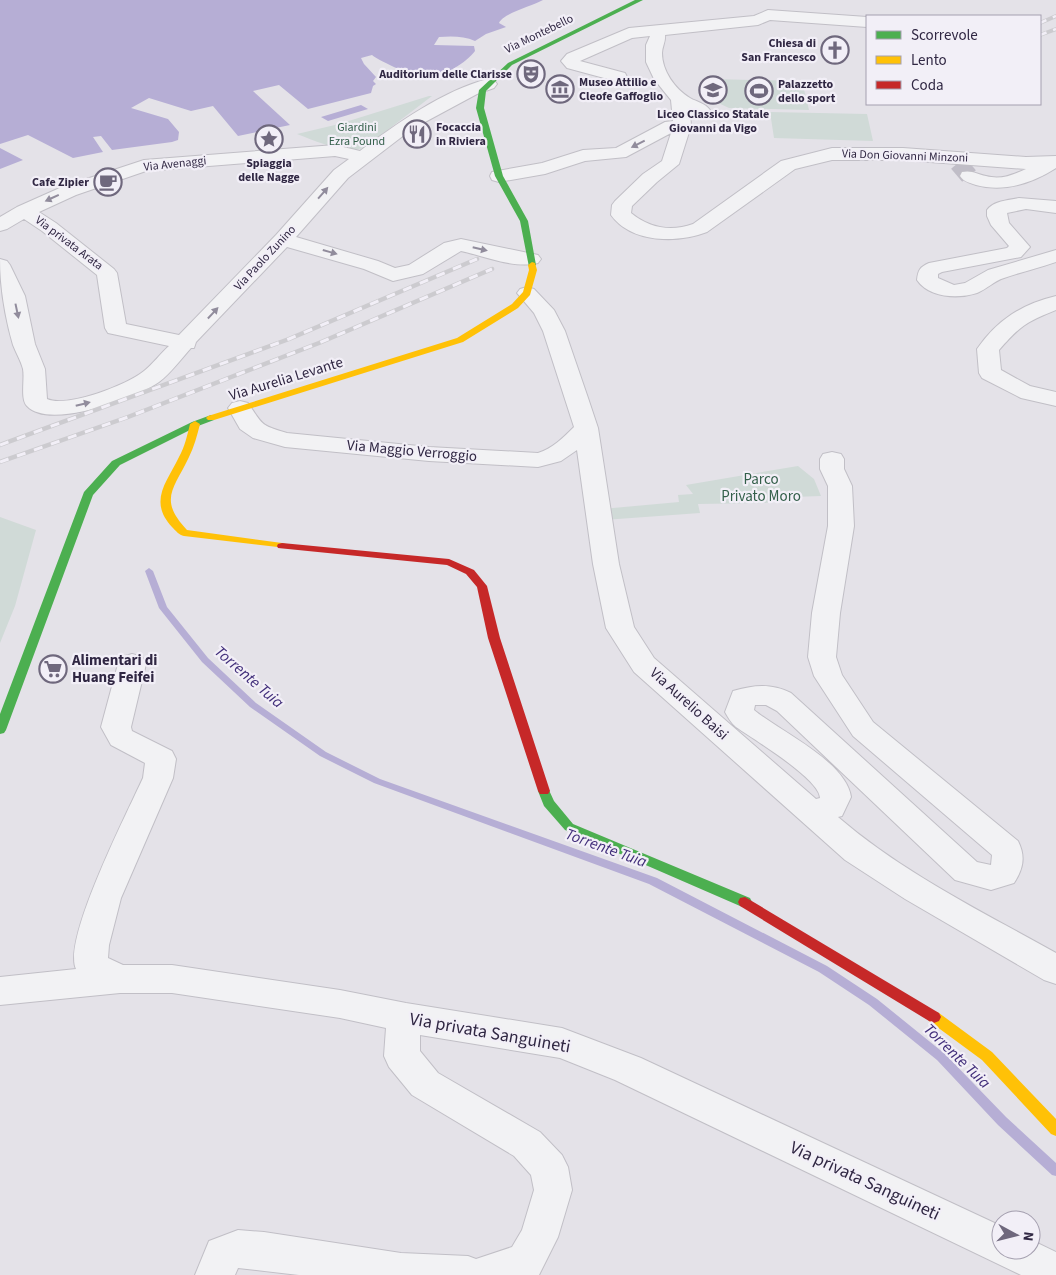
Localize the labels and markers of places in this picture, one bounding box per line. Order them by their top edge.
place label: Chiesa di San Francesco [741,35,816,66]
church icon: Chiesa di San Francesco [820,35,850,65]
theatre icon: Auditorium delle Clarisse [516,59,546,89]
place label: Auditorium delle Clarisse [378,66,512,83]
museum icon: Museo Attilio e Cleofe Gaffoglio [545,74,575,104]
place label: Museo Attilio e Cleofe Gaffoglio [579,74,663,105]
school or university icon: Liceo Classico Statale Giovanni da Vigo [698,75,728,105]
sports icon: Palazzetto dello sport [744,76,774,106]
place label: Palazzetto dello sport [778,76,836,107]
place label: Liceo Classico Statale Giovanni da Vigo [657,106,769,137]
restaurant icon: Focaccia in Riviera [402,119,432,149]
place label: Focaccia in Riviera [436,119,486,150]
place icon: Spiaggia delle Nagge [254,124,284,154]
place label: Spiaggia delle Nagge [238,155,300,186]
cafe icon: Cafe Zipier [93,167,123,197]
place label: Cafe Zipier [32,174,89,191]
place label: Alimentari di Huang Feifei [71,650,157,688]
supermarket icon: Alimentari di Huang Feifei [38,654,68,684]

